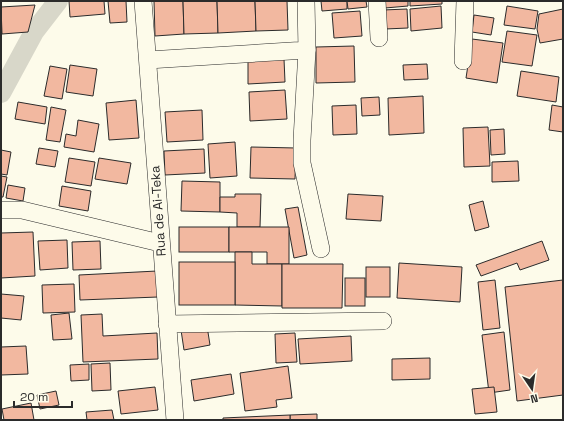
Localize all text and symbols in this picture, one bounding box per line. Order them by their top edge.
street label: Rua de Ai-Teka [146,165,170,257]
north arrow [512,369,552,409]
scale bar [14,383,72,409]
text: 20 m [20,389,48,405]
text: N [529,391,539,406]

